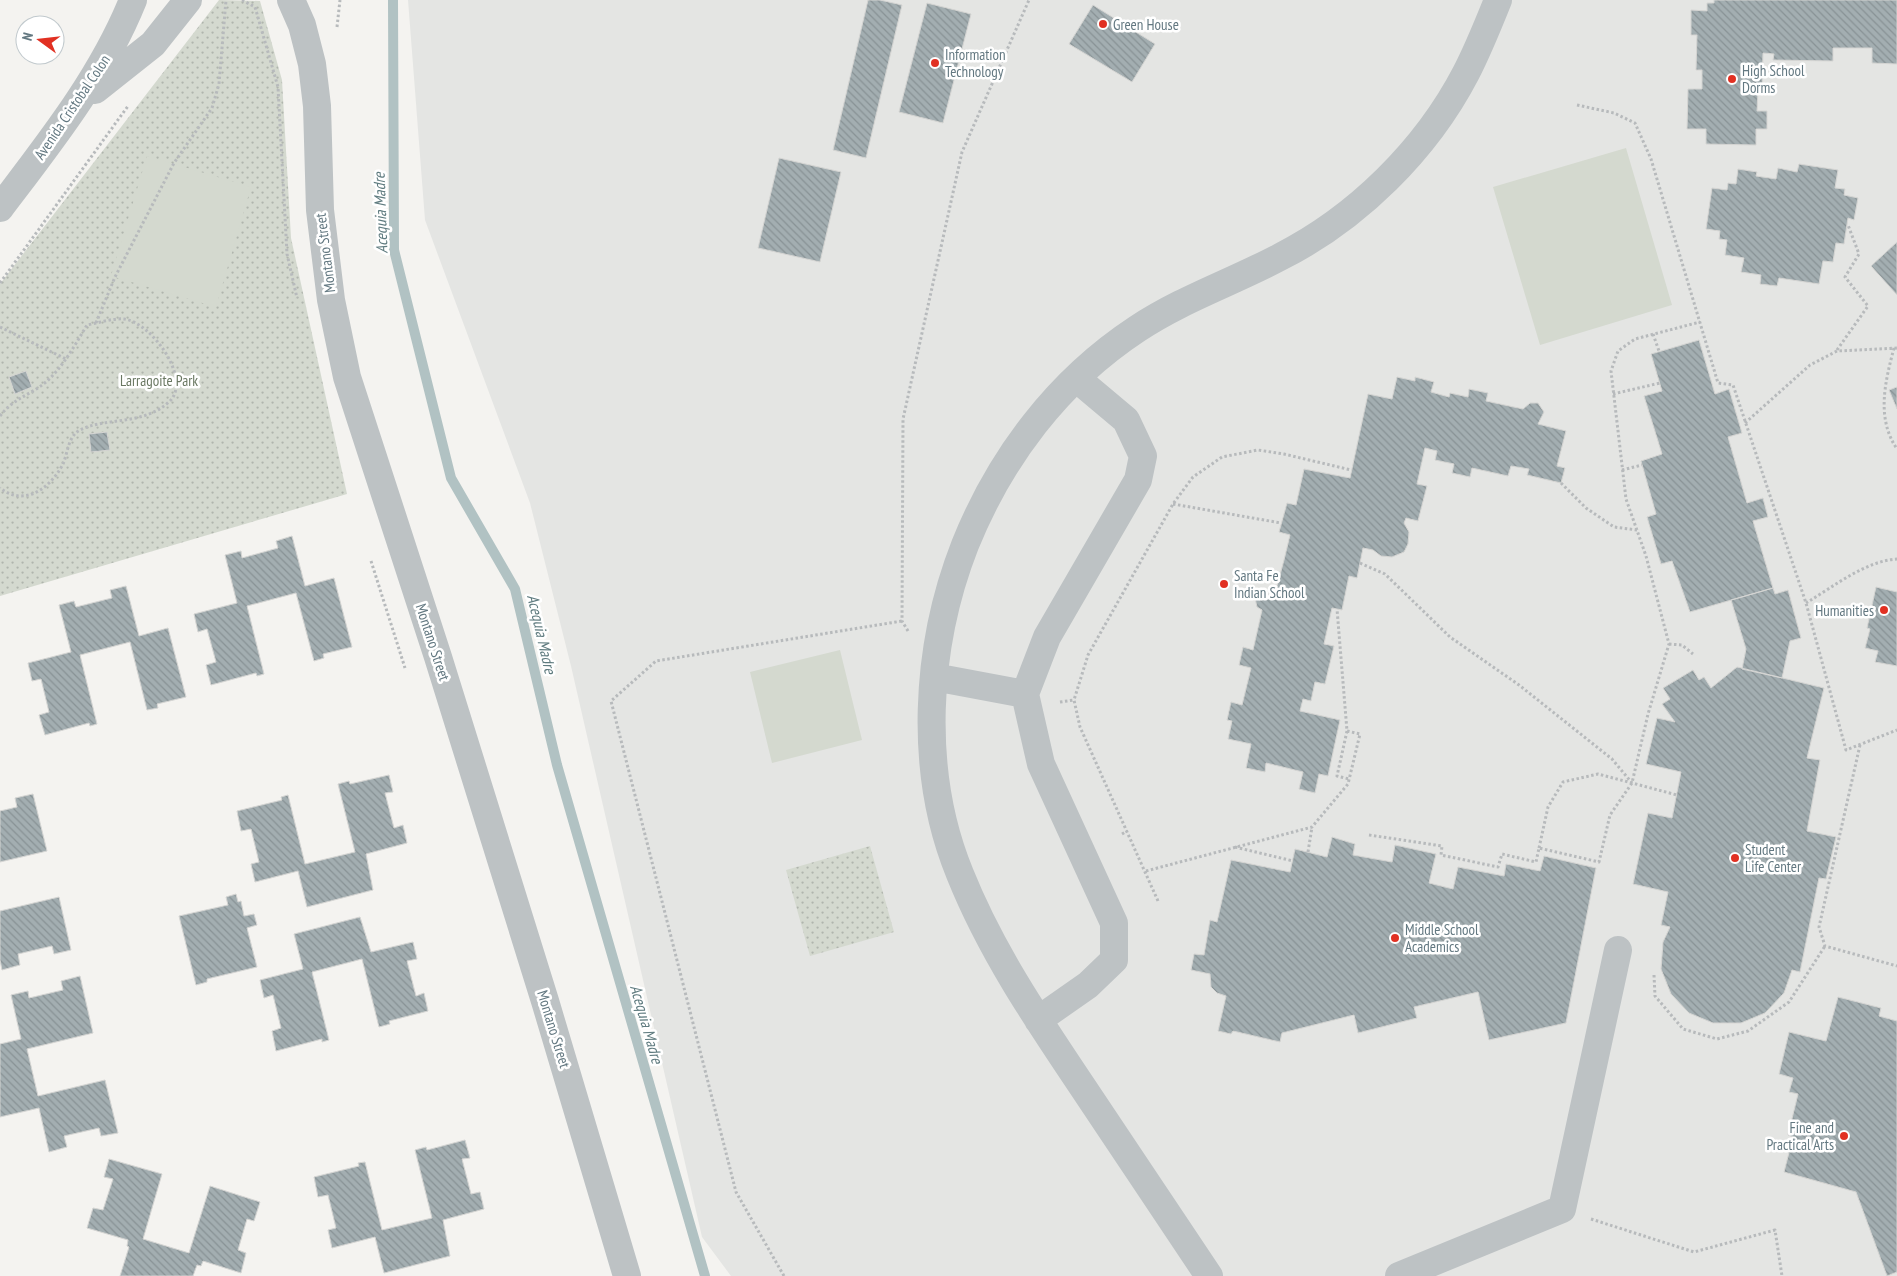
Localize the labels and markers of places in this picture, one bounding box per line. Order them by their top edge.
place label: Green House [1113,15,1179,34]
marker: Green House [1097,18,1109,30]
place label: Information Technology [945,45,1006,81]
marker: Information Technology [929,57,941,69]
place label: High School Dorms [1742,61,1805,97]
marker: High School Dorms [1726,73,1738,85]
place label: Santa Fe Indian School [1234,566,1305,602]
marker: Santa Fe Indian School [1218,578,1230,590]
place label: Humanities [1815,601,1874,620]
marker: Humanities [1878,604,1890,616]
place label: Student Life Center [1745,840,1802,876]
marker: Student Life Center [1729,852,1741,864]
place label: Middle School Academics [1405,920,1479,956]
marker: Middle School Academics [1389,932,1401,944]
place label: Fine and Practical Arts [1766,1118,1834,1154]
marker: Fine and Practical Arts [1838,1130,1850,1142]

